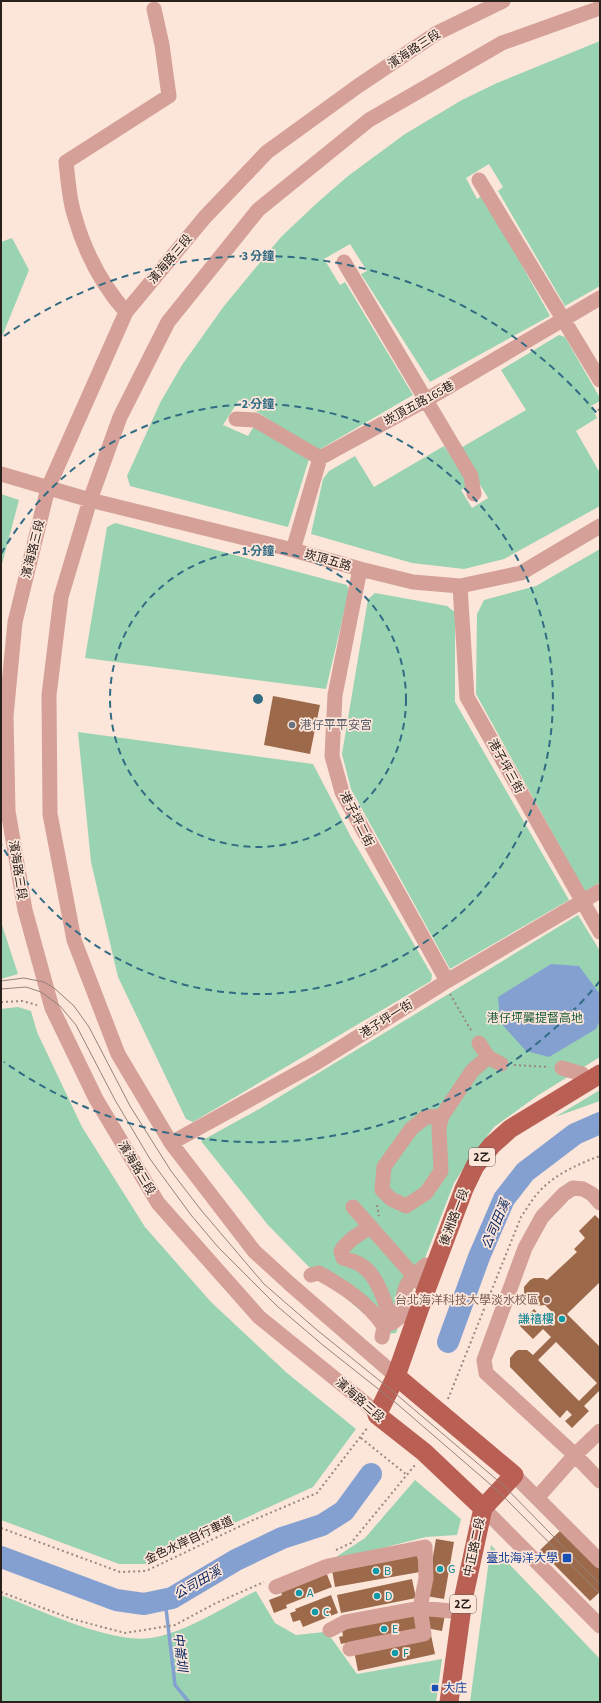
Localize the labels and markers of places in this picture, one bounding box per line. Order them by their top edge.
centre of rings [251,692,265,706]
place label: 港仔平平安宮 [300,717,372,734]
marker: 港仔平平安宮 [287,720,297,730]
place label: 台北海洋科技大學淡水校區 [395,1292,539,1309]
marker: 台北海洋科技大學淡水校區 [542,1295,552,1305]
place label: 謙禧樓 [518,1311,554,1328]
marker: 謙禧樓 [557,1314,567,1324]
place label: 臺北海洋大學 [486,1550,558,1567]
marker: 臺北海洋大學 [561,1552,573,1564]
place label: G [448,1561,455,1578]
place label: B [384,1563,391,1580]
marker: G [435,1564,445,1574]
marker: B [371,1566,381,1576]
place label: A [307,1585,314,1602]
marker: A [294,1588,304,1598]
place label: D [385,1588,392,1605]
marker: D [372,1591,382,1601]
place label: C [323,1604,330,1621]
marker: C [310,1607,320,1617]
place label: E [392,1621,398,1638]
marker: E [379,1624,389,1634]
place label: F [403,1645,409,1662]
marker: F [390,1648,400,1658]
place label: 大庄 [443,1680,467,1697]
marker: 大庄 [430,1683,440,1693]

